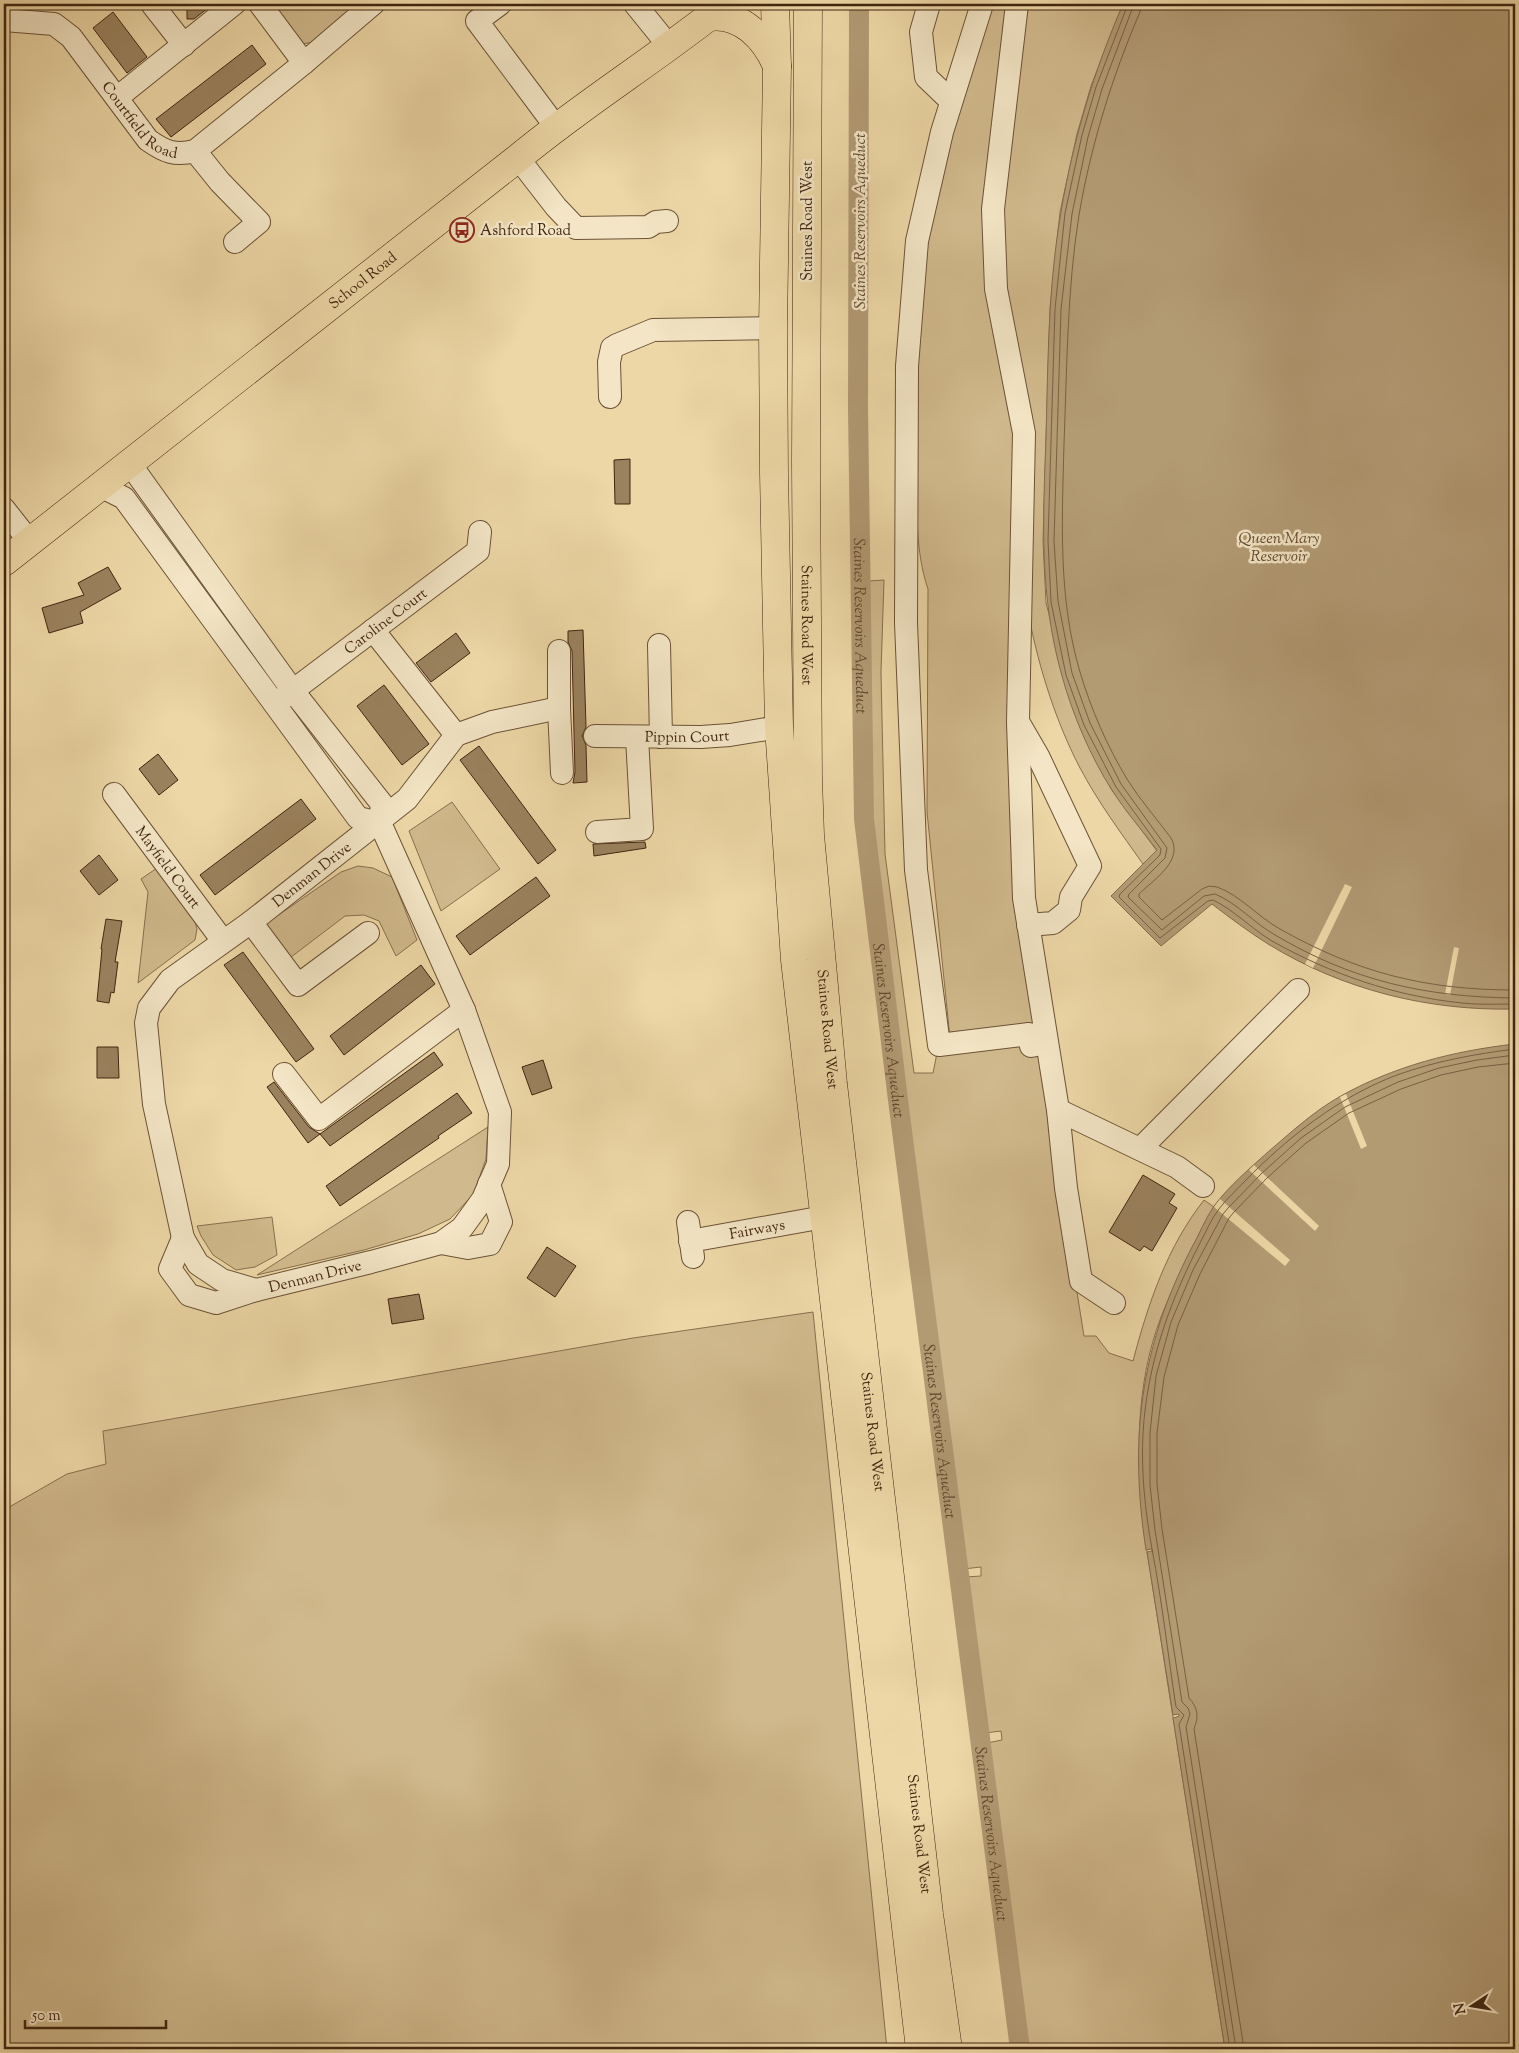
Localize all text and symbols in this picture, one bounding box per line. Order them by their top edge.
street label: Courtfield Road [96,78,180,165]
water label: Staines Reservoirs Aqueduct [850,133,873,309]
street label: Staines Road West [798,161,819,281]
bus stop icon: Ashford Road [449,217,475,243]
place label: Ashford Road [480,221,572,242]
street label: School Road [325,248,403,315]
water label: Queen Mary Reservoir [1239,528,1320,569]
water label: Staines Reservoirs Aqueduct [846,538,871,714]
street label: Staines Road West [795,565,816,685]
street label: Caroline Court [340,584,432,660]
street label: Pippin Court [645,726,730,749]
street label: Mayfield Court [129,822,205,914]
street label: Denman Drive [269,838,356,913]
water label: Staines Reservoirs Aqueduct [865,942,909,1120]
street label: Staines Road West [810,968,843,1090]
street label: Fairways [728,1215,787,1246]
street label: Denman Drive [267,1256,364,1299]
water label: Staines Reservoirs Aqueduct [915,1343,961,1521]
street label: Staines Road West [854,1371,889,1493]
water label: Staines Reservoirs Aqueduct [967,1745,1013,1923]
street label: Staines Road West [901,1773,936,1895]
north arrow [1446,1980,1496,2030]
scale bar [25,1998,166,2030]
text: N [1450,2001,1472,2016]
text: 50 m [31,2006,61,2027]

